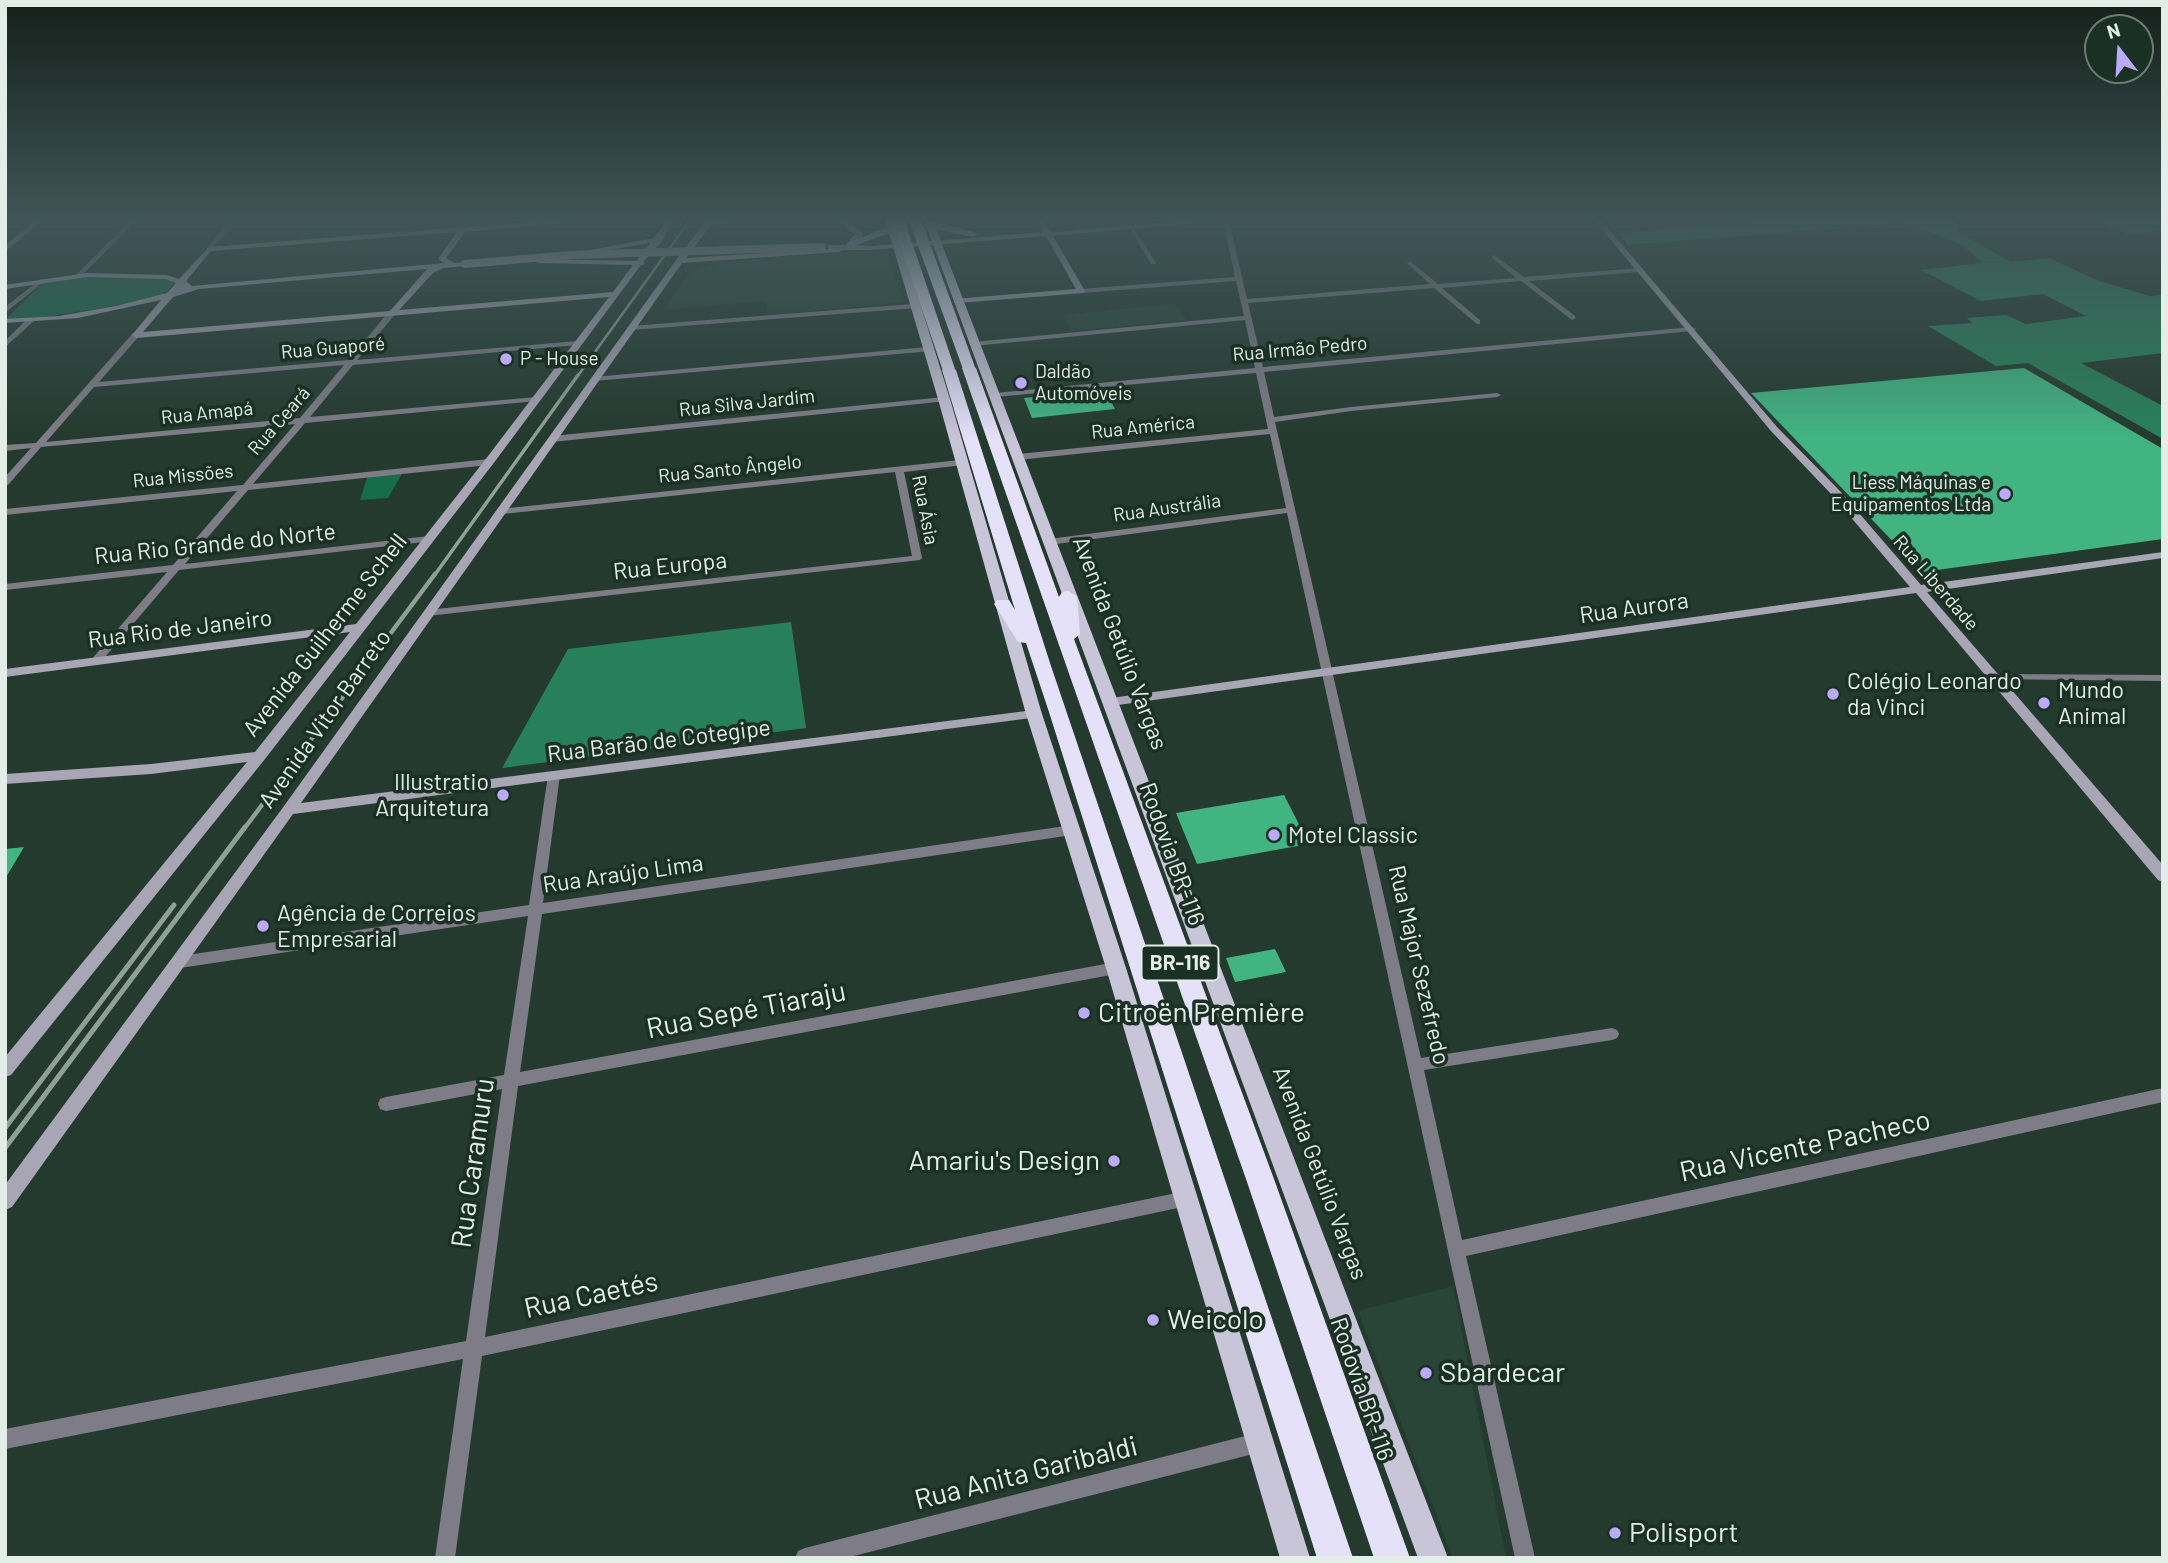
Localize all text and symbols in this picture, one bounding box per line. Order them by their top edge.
north arrow [2084,14,2154,84]
text: N [2104,18,2123,43]
street label: Rua Guaporé [280,332,386,364]
street label: Rua Irmão Pedro [1232,332,1368,366]
place label: P - House [520,348,599,370]
marker: P - House [498,351,514,367]
place label: Daldão Automóveis [1035,361,1132,405]
marker: Daldão Automóveis [1013,375,1029,391]
street label: Rua Ceará [243,382,315,460]
street label: Rua Silva Jardim [678,385,816,421]
street label: Rua Amapá [160,397,254,429]
street label: Rua América [1090,410,1196,444]
street label: Rua Santo Ângelo [657,450,803,488]
street label: Rua Missões [132,459,234,493]
place label: Liess Máquinas e Equipamentos Ltda [1831,472,1991,516]
street label: Rua Ásia [907,473,943,547]
marker: Liess Máquinas e Equipamentos Ltda [1997,486,2013,502]
street label: Rua Austrália [1112,489,1222,527]
street label: Rua Rio Grande do Norte [93,518,337,570]
street label: Avenida Guilherme Schell [237,528,413,742]
street label: Rua Liberdade [1888,531,1984,635]
street label: Avenida Getúlio Vargas [1067,533,1173,753]
street label: Rua Europa [612,546,728,586]
street label: Rua Aurora [1578,587,1690,629]
street label: Rua Rio de Janeiro [86,604,274,654]
street label: Avenida Vitor Barreto [253,624,397,814]
place label: Colégio Leonardo da Vinci [1847,667,2022,721]
place label: Mundo Animal [2058,676,2126,730]
marker: Colégio Leonardo da Vinci [1825,686,1841,702]
marker: Mundo Animal [2036,695,2052,711]
street label: Rua Barão de Cotegipe [546,714,772,768]
place label: Illustratio Arquitetura [375,768,489,822]
street label: Rodovia BR-116 [1133,779,1211,929]
marker: Illustratio Arquitetura [495,787,511,803]
place label: Motel Classic [1288,821,1418,849]
marker: Motel Classic [1266,827,1282,843]
street label: Rua Araújo Lima [541,849,705,899]
street label: Rua Major Sezefredo [1383,863,1455,1067]
place label: Agência de Correios Empresarial [277,899,476,953]
marker: Agência de Correios Empresarial [255,918,271,934]
road number: BR-116 [1142,946,1218,981]
street label: Rua Sepé Tiaraju [643,974,849,1046]
place label: Citroën Première [1098,996,1305,1030]
marker: Citroën Première [1076,1005,1092,1021]
street label: Avenida Getúlio Vargas [1267,1063,1373,1283]
street label: Rua Caramuru [444,1076,502,1250]
street label: Rua Vicente Pacheco [1677,1103,1933,1189]
place label: Amariu's Design [909,1144,1100,1178]
marker: Amariu's Design [1106,1153,1122,1169]
street label: Rua Caetés [521,1264,661,1326]
place label: Weicolo [1167,1303,1264,1337]
marker: Weicolo [1145,1312,1161,1328]
street label: Rodovia BR-116 [1325,1314,1399,1464]
place label: Sbardecar [1440,1356,1565,1390]
marker: Sbardecar [1418,1365,1434,1381]
street label: Rua Anita Garibaldi [911,1429,1141,1517]
place label: Polisport [1629,1516,1739,1550]
marker: Polisport [1607,1525,1623,1541]

